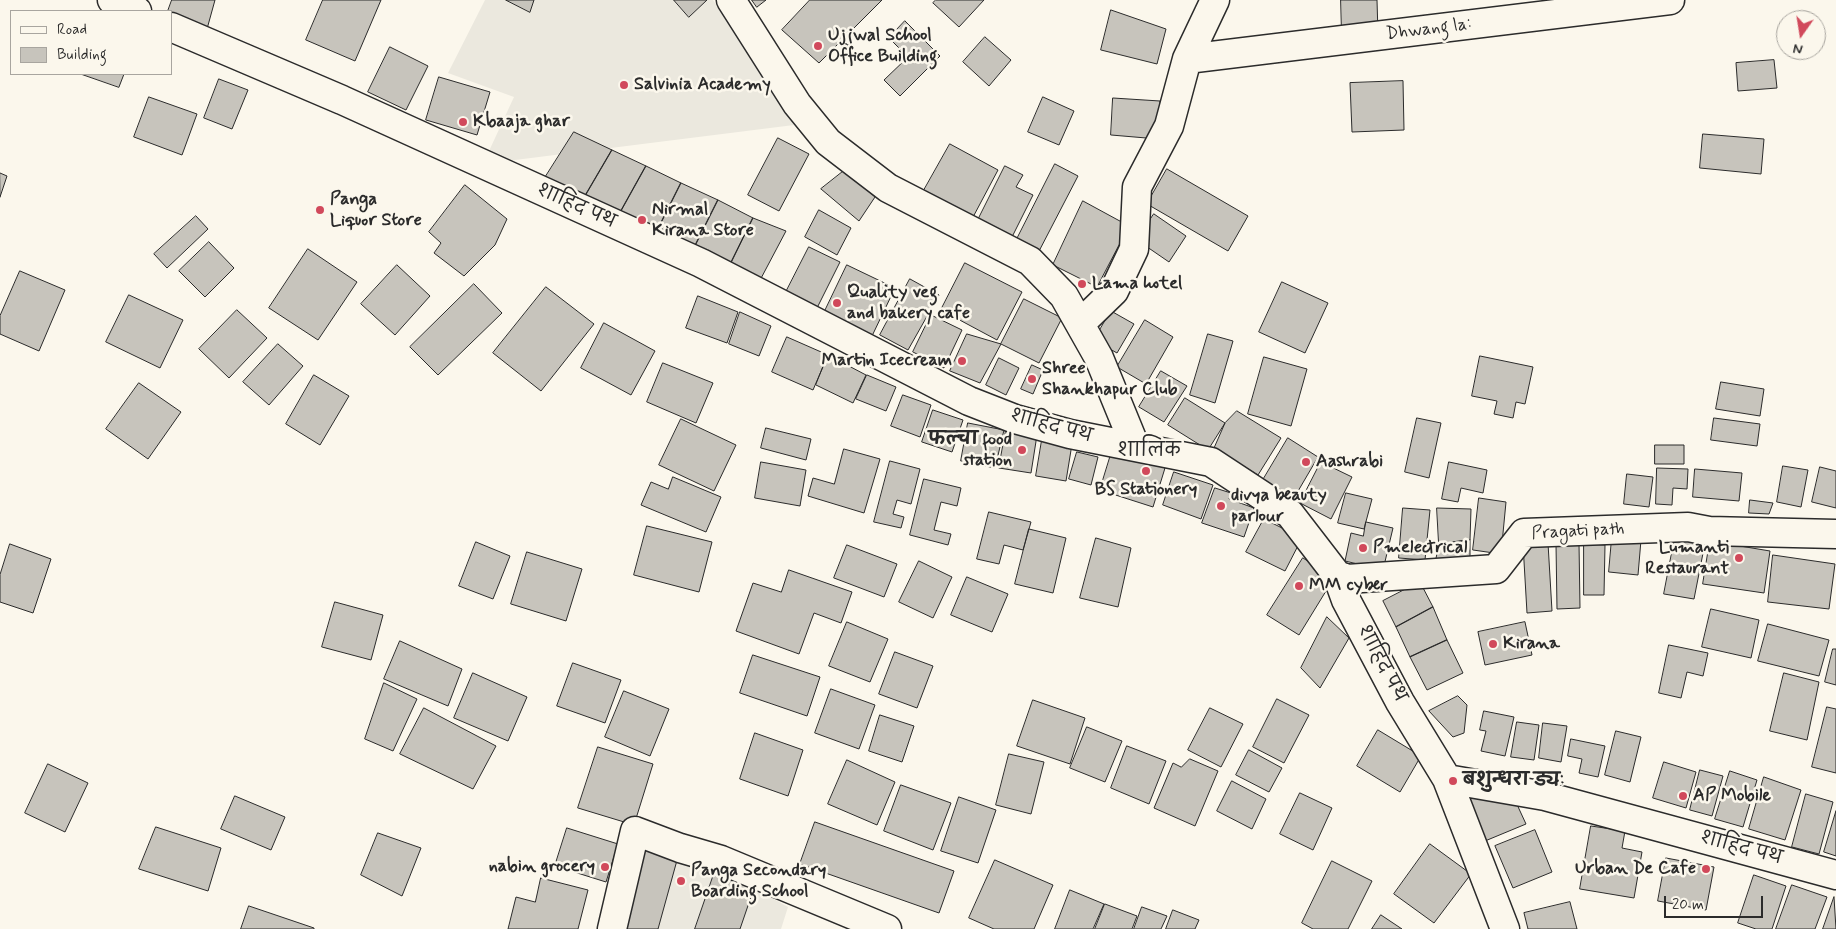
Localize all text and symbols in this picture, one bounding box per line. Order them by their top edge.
legend [10,10,172,75]
north arrow [1776,10,1826,60]
street label: Dhwang la: [1385,14,1473,46]
text: Road [57,20,87,40]
place label: Ujjwal School Office Building [828,25,937,68]
text: N [1791,39,1804,58]
marker: Ujjwal School Office Building [812,40,824,52]
text: Building [57,45,107,65]
place label: Salvinia Academy [634,74,771,96]
marker: Salvinia Academy [618,79,630,91]
place label: Kbaaja ghar [473,111,570,133]
marker: Kbaaja ghar [457,116,469,128]
street label: शाहिद पथ [533,180,619,234]
place label: Panga Liquor Store [330,189,422,232]
place label: Nirmal Kirana Store [652,199,754,242]
marker: Panga Liquor Store [314,204,326,216]
marker: Nirmal Kirana Store [636,214,648,226]
place label: Lama hotel [1092,273,1182,295]
marker: Lama hotel [1076,278,1088,290]
place label: Quality veg and bakery cafe [847,282,970,324]
marker: Quality veg and bakery cafe [831,297,843,309]
place label: Martin Icecream [821,350,952,372]
marker: Martin Icecream [956,355,968,367]
place label: Shree Shankhapur Club [1042,358,1177,400]
marker: Shree Shankhapur Club [1026,373,1038,385]
street label: शाहिद पथ [1008,406,1094,448]
place label: फल्चा food station [929,429,1012,472]
district label: शालिक [1117,441,1181,463]
marker: फल्चा food station [1016,444,1028,456]
place label: Aashrabi [1316,451,1383,473]
marker: Aashrabi [1300,456,1312,468]
marker: BS Stationery [1140,465,1152,477]
place label: BS Stationery [1095,479,1197,501]
place label: divya beauty parlour [1231,485,1327,528]
marker: divya beauty parlour [1215,500,1227,512]
street label: Pragati path [1531,519,1625,545]
place label: Pmelectrical [1373,537,1467,559]
place label: Lumanti Restaurant [1645,537,1729,580]
marker: Pmelectrical [1357,542,1369,554]
marker: Lumanti Restaurant [1733,552,1745,564]
place label: MM cyber [1309,575,1388,597]
marker: MM cyber [1293,580,1305,592]
street label: शाहिद पथ [1352,622,1410,706]
place label: Kirana [1503,633,1560,655]
marker: Kirana [1487,638,1499,650]
place label: बशुन्धरा ड्य: [1463,770,1565,792]
marker: बशुन्धरा ड्य: [1447,775,1459,787]
place label: AP Mobile [1693,785,1771,807]
marker: AP Mobile [1677,790,1689,802]
street label: शाहिद पथ [1698,828,1784,870]
place label: nabin grocery [489,856,595,878]
place label: Urban De Cafe [1575,858,1696,880]
place label: Panga Secondary Boarding School [691,860,826,902]
marker: nabin grocery [599,861,611,873]
marker: Urban De Cafe [1700,863,1712,875]
marker: Panga Secondary Boarding School [675,875,687,887]
scale bar [1666,886,1765,918]
text: 20 m [1672,895,1704,915]

